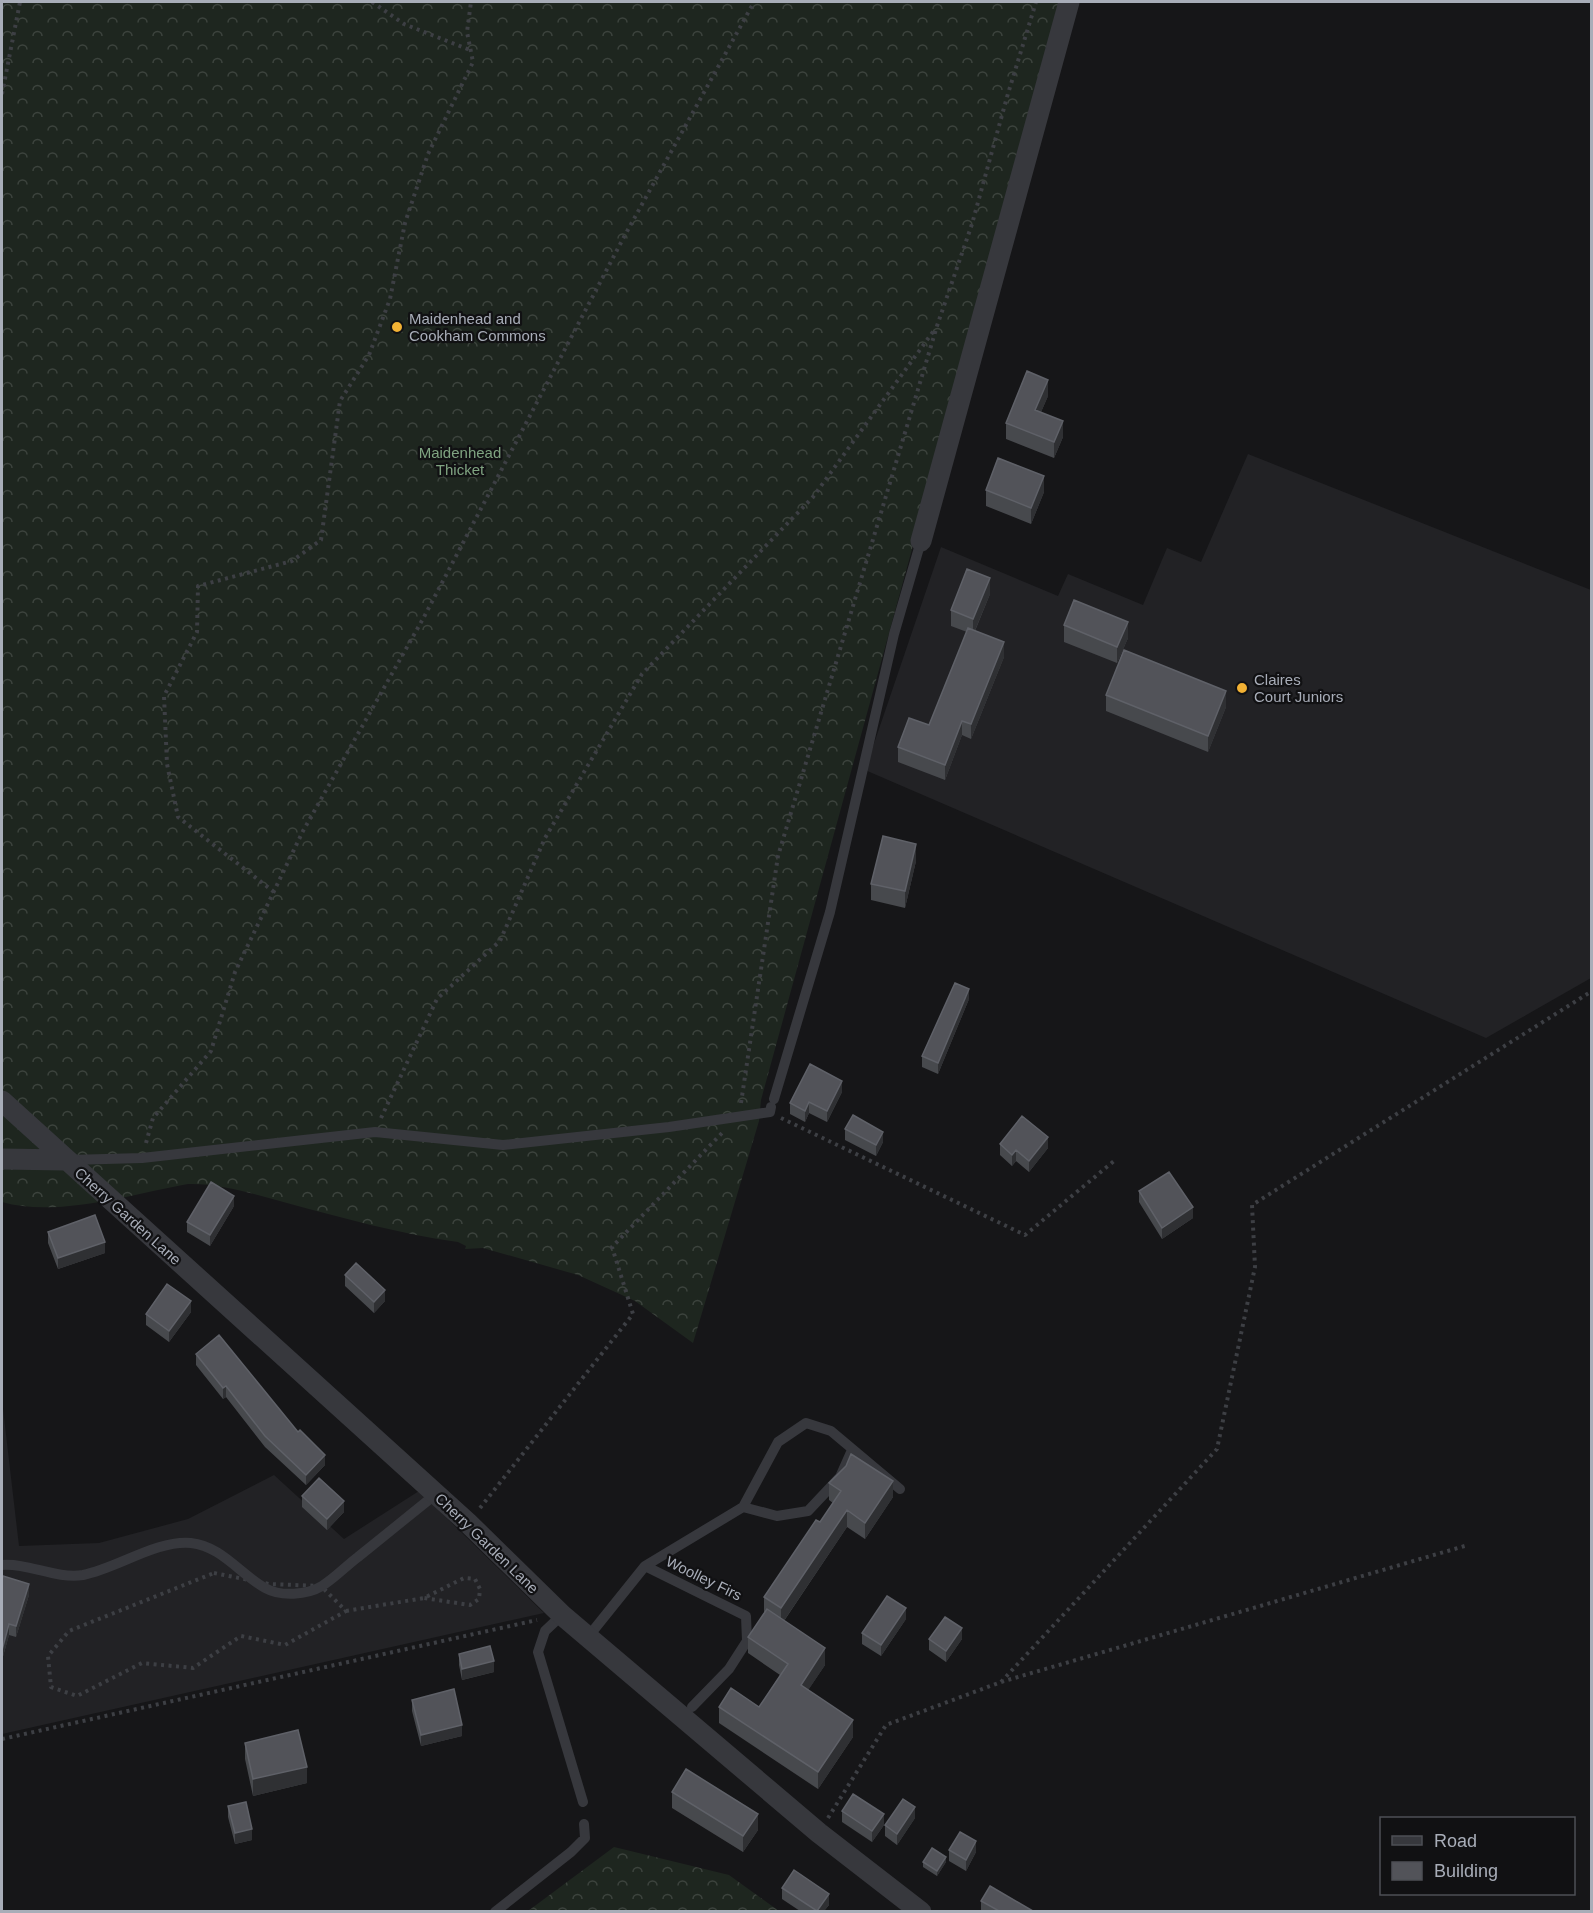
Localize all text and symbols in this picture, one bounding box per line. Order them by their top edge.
place label: Maidenhead and Cookham Commons [409,310,546,344]
marker: Maidenhead and Cookham Commons [390,320,404,334]
park label: Maidenhead Thicket [419,444,501,478]
place label: Claires Court Juniors [1254,671,1343,705]
marker: Claires Court Juniors [1235,681,1249,695]
street label: Cherry Garden Lane [71,1164,185,1268]
street label: Cherry Garden Lane [432,1489,542,1597]
street label: Woolley Firs [663,1552,745,1604]
legend [1380,1817,1575,1895]
text: Road [1434,1831,1477,1851]
text: Building [1434,1861,1498,1881]

